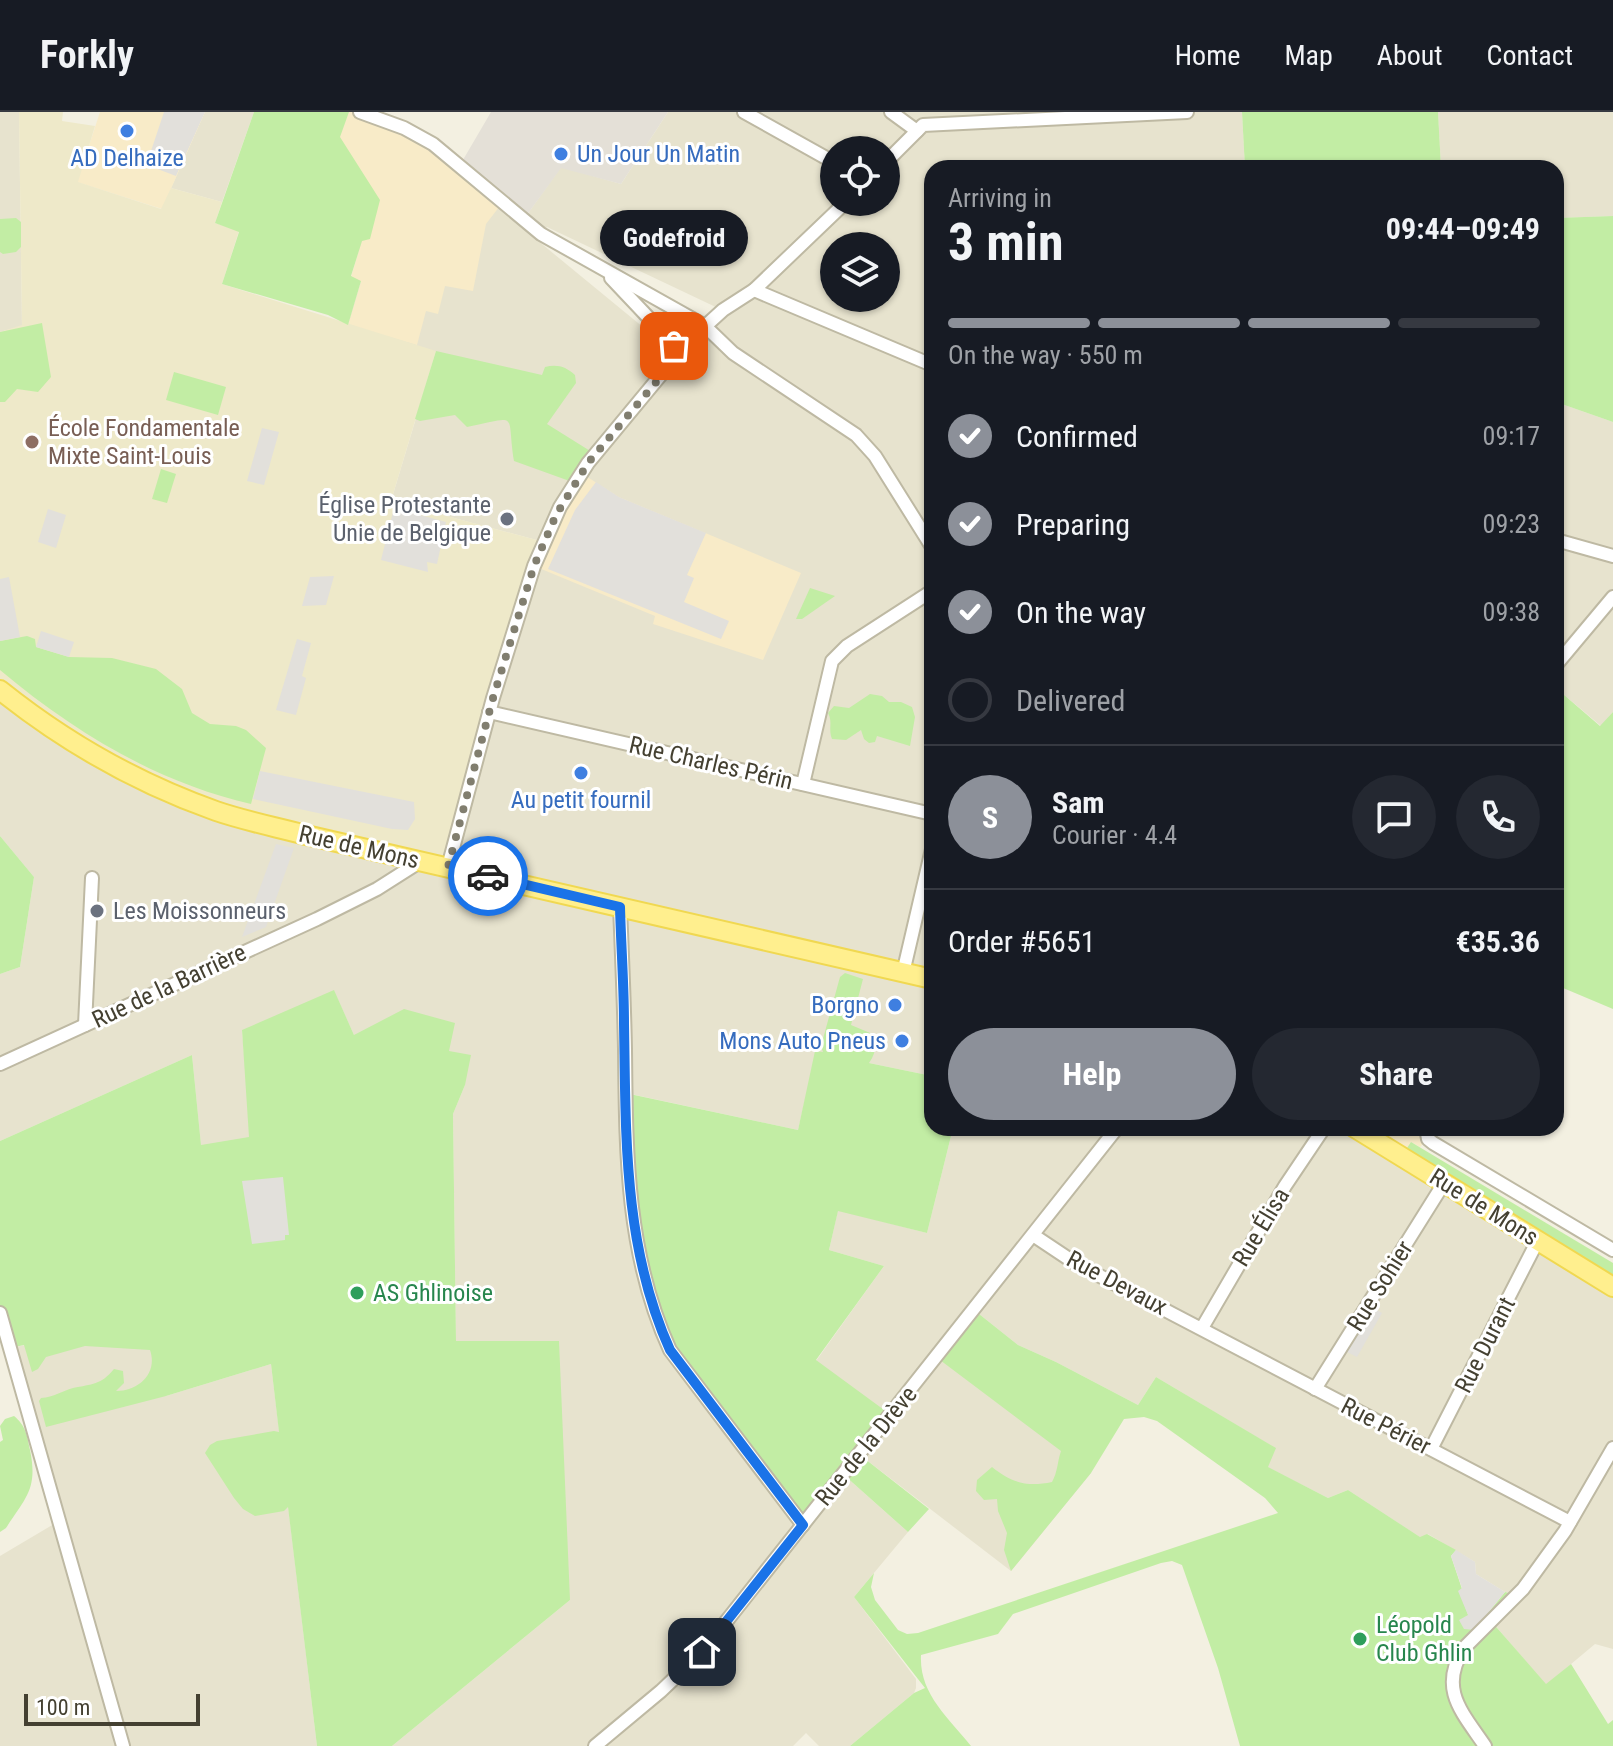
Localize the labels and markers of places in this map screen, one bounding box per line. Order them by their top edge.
marker: AD Delhaize [118,122,136,140]
place label: Un Jour Un Matin [577,140,740,168]
place label: AD Delhaize [70,144,184,172]
marker: Un Jour Un Matin [552,145,570,163]
callout: Godefroid [600,210,748,266]
pin [640,312,708,380]
place label: École Fondamentale Mixte Saint-Louis [48,414,240,470]
marker: École Fondamentale Mixte Saint-Louis [23,433,41,451]
place label: Église Protestante Unie de Belgique [318,491,491,547]
marker: Église Protestante Unie de Belgique [498,510,516,528]
marker: Au petit fournil [572,764,590,782]
place label: Au petit fournil [511,786,651,814]
place label: Les Moissonneurs [113,897,286,925]
marker: Les Moissonneurs [88,902,106,920]
place label: Borgno [811,991,879,1019]
marker: Borgno [886,996,904,1014]
place label: Mons Auto Pneus [719,1027,886,1055]
marker: Mons Auto Pneus [893,1032,911,1050]
place label: AS Ghlinoise [373,1279,493,1307]
marker: AS Ghlinoise [348,1284,366,1302]
place label: Léopold Club Ghlin [1376,1611,1472,1667]
pin [668,1618,736,1686]
marker: Léopold Club Ghlin [1351,1630,1369,1648]

